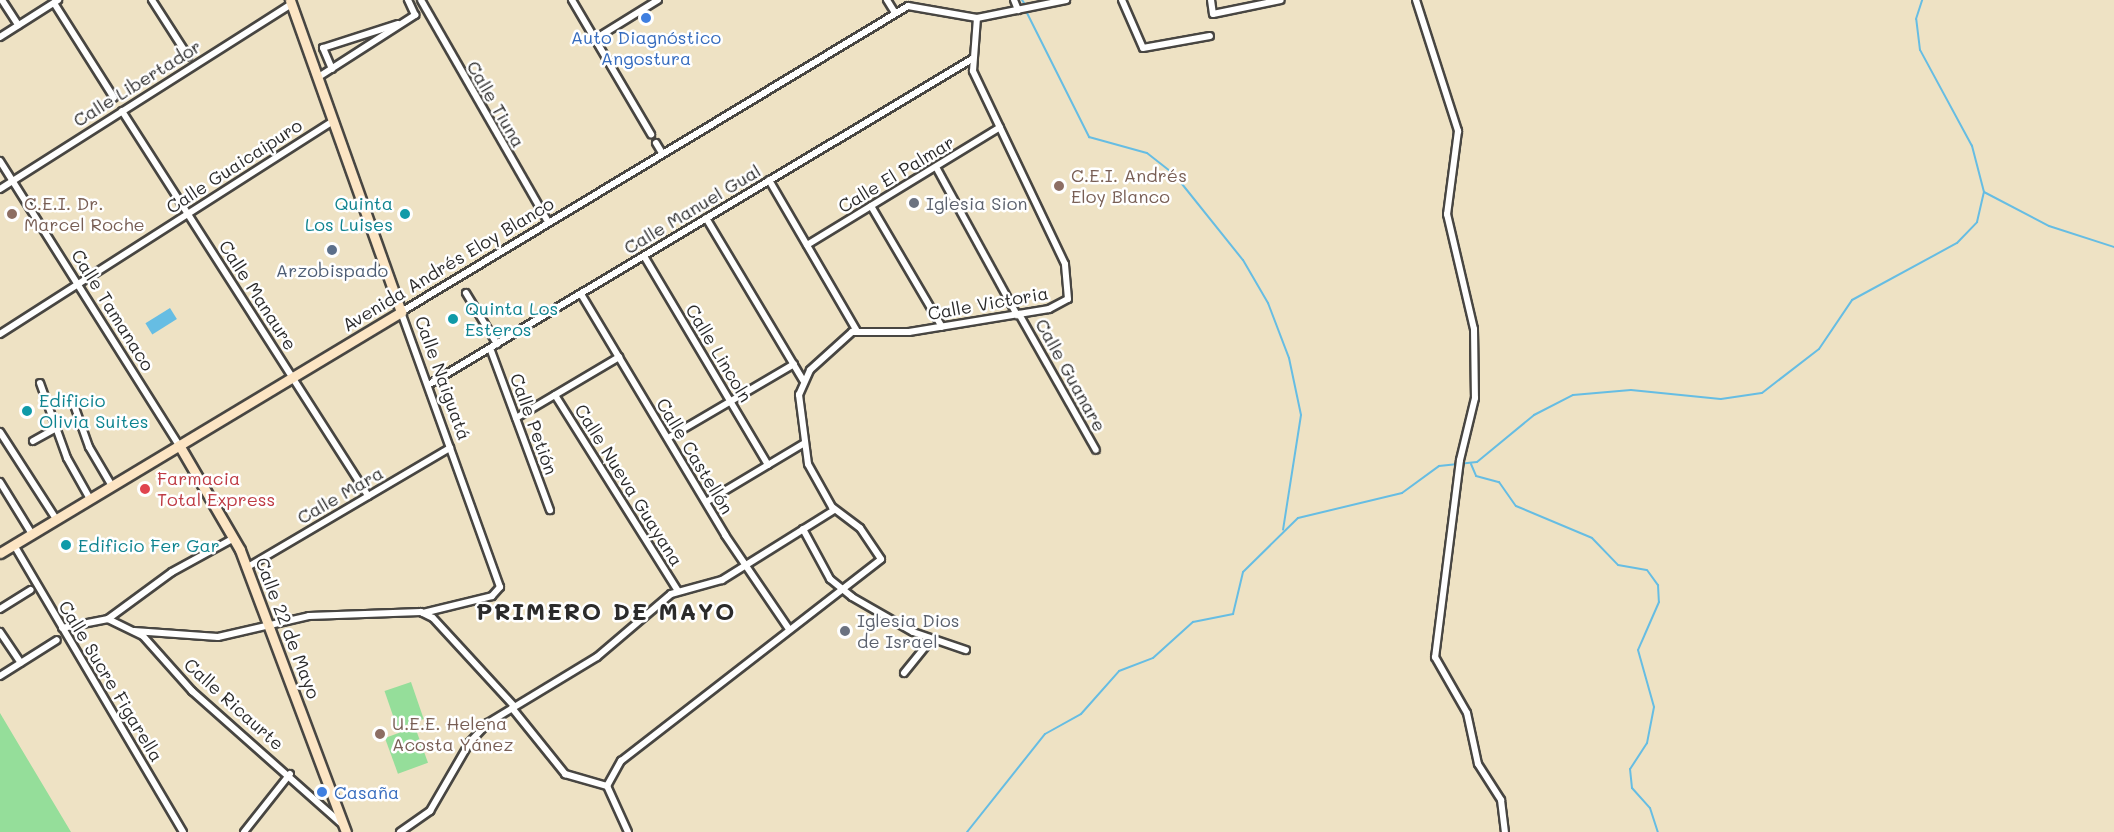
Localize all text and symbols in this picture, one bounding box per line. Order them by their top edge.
marker: Auto Diagnóstico Angostura [639,11,653,25]
place label: Auto Diagnóstico Angostura [571,27,721,70]
street label: Calle Libertador [69,35,205,131]
street label: Calle Tiuna [463,57,529,151]
street label: Calle Guaicaipuro [162,114,306,218]
street label: Calle El Palmar [834,131,958,217]
street label: Calle Manuel Gual [620,160,764,258]
place label: C.E.I. Andrés Eloy Blanco [1071,165,1187,207]
marker: C.E.I. Andrés Eloy Blanco [1052,179,1066,193]
street label: Avenida Andrés Eloy Blanco [338,192,558,336]
place label: Iglesia Sion [926,192,1028,214]
place label: C.E.I. Dr. Marcel Roche [24,193,145,236]
place label: Quinta Los Luises [305,193,393,236]
marker: Iglesia Sion [907,196,921,210]
marker: C.E.I. Dr. Marcel Roche [5,207,19,221]
marker: Quinta Los Luises [398,207,412,221]
street label: Calle Manaure [214,236,302,354]
marker: Arzobispado [325,243,339,257]
street label: Calle Tamanaco [67,245,159,375]
place label: Arzobispado [276,259,388,281]
street label: Calle Victoria [926,282,1050,324]
place label: Quinta Los Esteros [465,298,558,340]
street label: Calle Lincoln [681,300,757,406]
marker: Quinta Los Esteros [446,312,460,326]
street label: Calle Naiguatá [411,313,475,443]
street label: Calle Guanare [1031,315,1111,435]
street label: Calle Petión [506,370,562,478]
place label: Edificio Olivia Suites [39,390,149,432]
street label: Calle Castellón [652,394,738,518]
street label: Calle Nueva Guayana [570,400,688,570]
marker: Edificio Olivia Suites [20,404,34,418]
street label: Calle Mara [293,462,387,528]
place label: Farmacia Total Express [157,468,275,510]
marker: Farmacia Total Express [138,482,152,496]
place label: Edificio Fer Gar [78,534,220,556]
marker: Edificio Fer Gar [59,538,73,552]
street label: Calle 22 de Mayo [251,554,325,702]
street label: Calle Sucre Figarella [54,597,168,765]
district label: PRIMERO DE MAYO [476,597,736,625]
place label: Iglesia Dios de Israel [857,610,960,652]
marker: Iglesia Dios de Israel [838,624,852,638]
street label: Calle Ricaurte [180,654,288,754]
place label: U.E.E. Helena Acosta Yánez [392,713,513,756]
marker: U.E.E. Helena Acosta Yánez [373,727,387,741]
place label: Casaña [334,781,399,803]
marker: Casaña [315,785,329,799]

